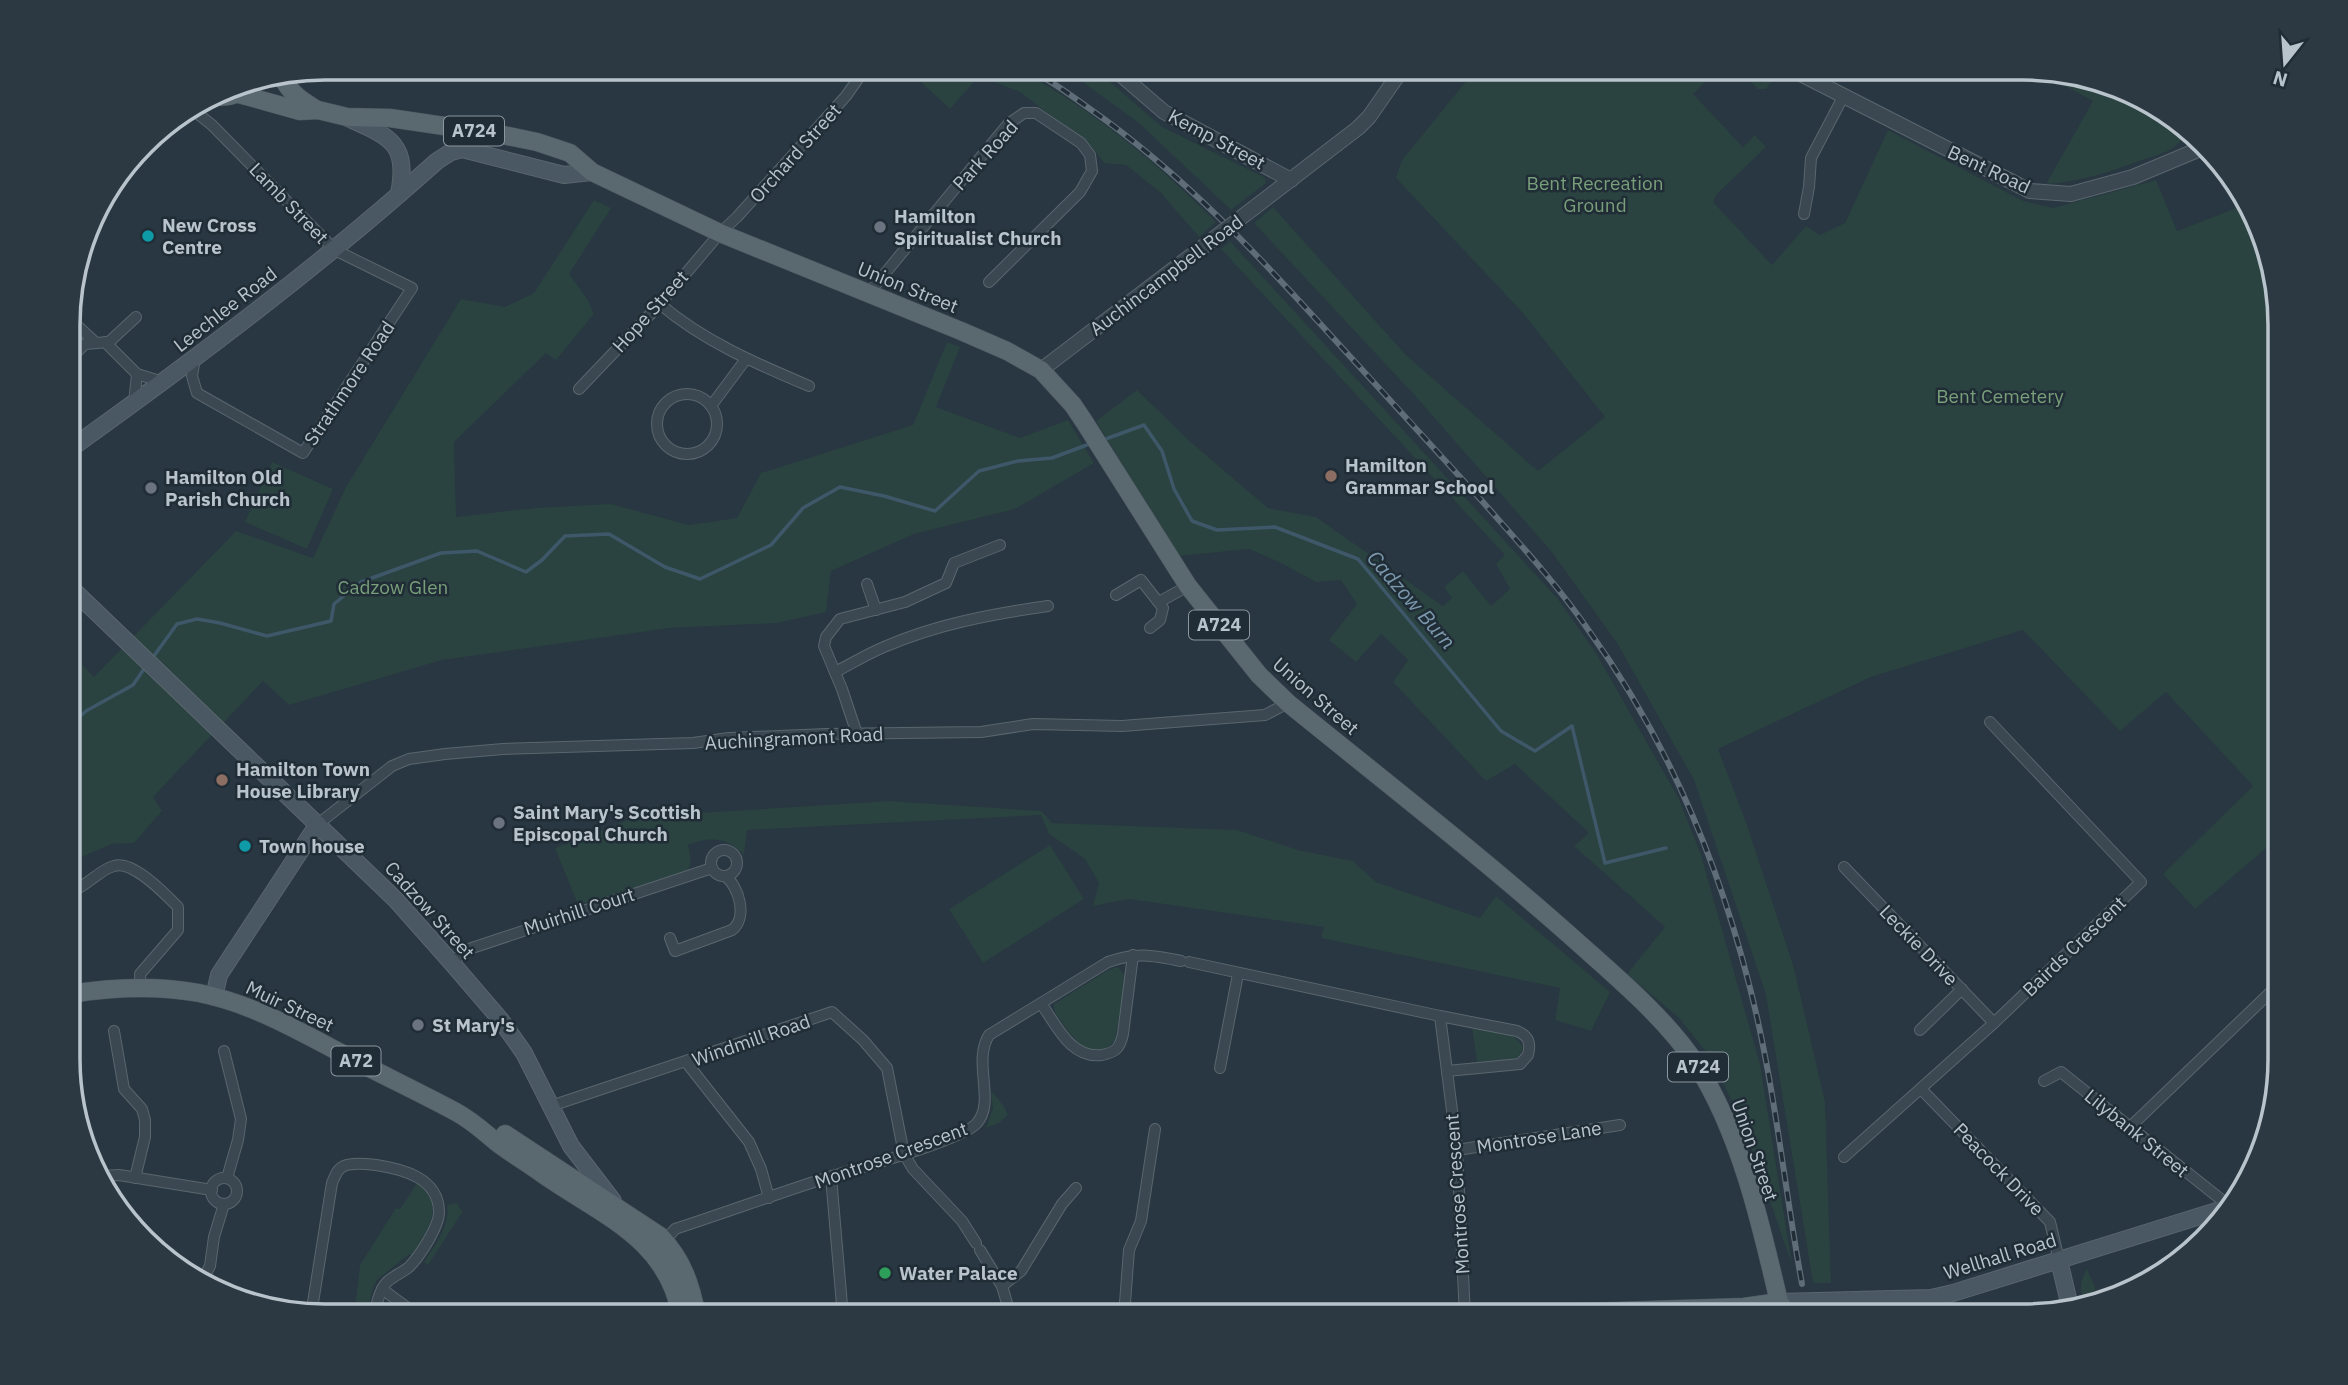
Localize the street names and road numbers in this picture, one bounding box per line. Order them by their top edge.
street label: Orchard Street [744,98,846,208]
street label: Kemp Street [1164,103,1270,175]
street label: Park Road [947,115,1023,195]
road number: A724 [444,116,504,146]
street label: Bent Road [1944,139,2034,199]
street label: Lamb Street [244,157,334,249]
street label: Auchincampbell Road [1084,209,1248,341]
street label: Union Street [854,256,962,318]
street label: Leechlee Road [168,261,282,357]
street label: Hope Street [607,265,693,357]
street label: Strathmore Road [299,316,399,450]
road number: A724 [1189,610,1249,640]
street label: Union Street [1268,652,1364,740]
street label: Auchingramont Road [704,721,884,755]
street label: Cadzow Street [380,856,480,964]
street label: Muirhill Court [521,882,637,940]
street label: Bairds Crescent [2017,891,2131,1001]
street label: Leckie Drive [1875,900,1963,990]
street label: Muir Street [242,975,338,1037]
street label: Windmill Road [689,1009,813,1071]
road number: A72 [332,1046,380,1076]
road number: A724 [1668,1052,1728,1082]
street label: Lilybank Street [2080,1084,2194,1182]
street label: Union Street [1726,1096,1784,1204]
street label: Montrose Crescent [1439,1113,1475,1275]
street label: Montrose Lane [1475,1115,1603,1159]
street label: Montrose Crescent [811,1116,971,1194]
street label: Peacock Drive [1949,1118,2049,1220]
street label: Wellhall Road [1941,1227,2059,1285]

